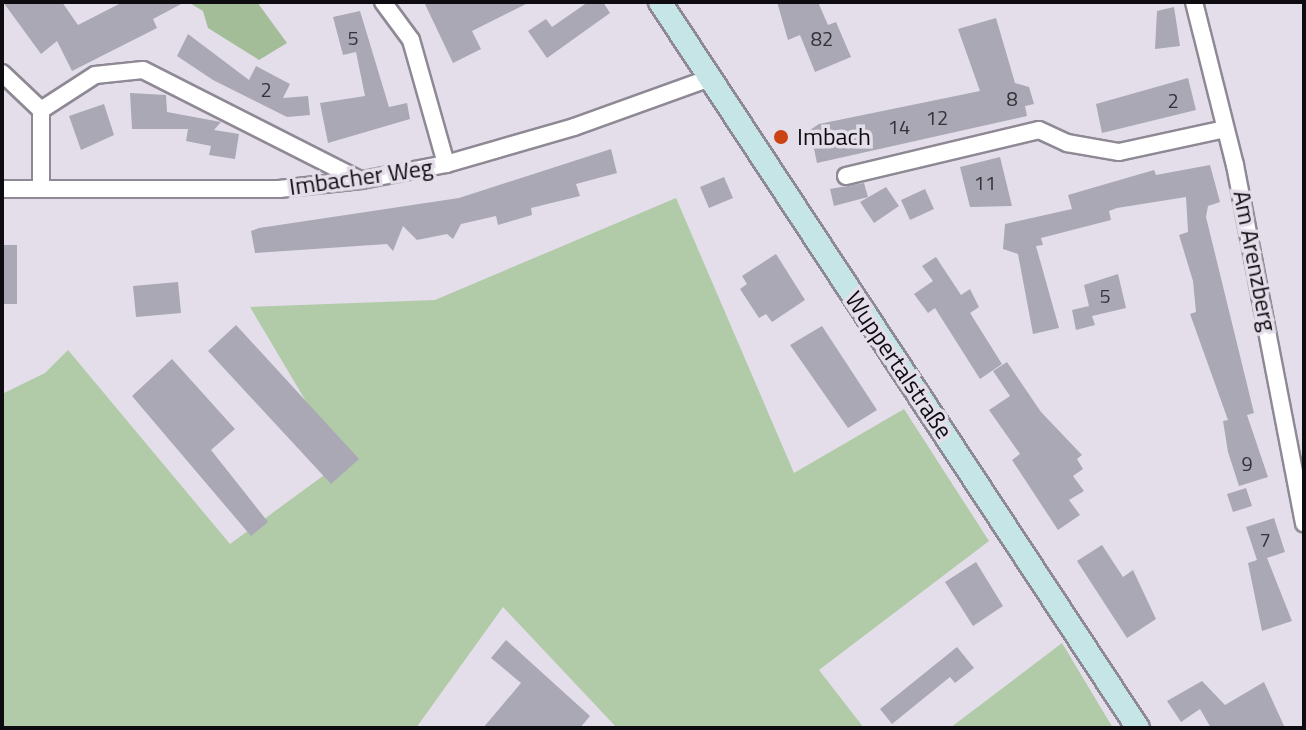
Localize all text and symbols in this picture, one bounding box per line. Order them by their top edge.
house number: 5 [347,25,359,49]
house number: 82 [811,26,833,50]
house number: 2 [260,77,272,101]
house number: 8 [1006,86,1018,110]
house number: 2 [1167,88,1179,112]
house number: 12 [926,105,948,129]
house number: 14 [888,114,910,138]
place label: Imbach [797,123,871,151]
marker: Imbach [772,128,790,146]
street label: Imbacher Weg [287,153,435,201]
house number: 11 [974,170,996,194]
street label: Am Arenzberg [1227,188,1283,334]
house number: 5 [1099,283,1111,307]
street label: Wuppertalstraße [839,286,959,444]
house number: 9 [1241,451,1253,475]
house number: 7 [1259,527,1271,551]

